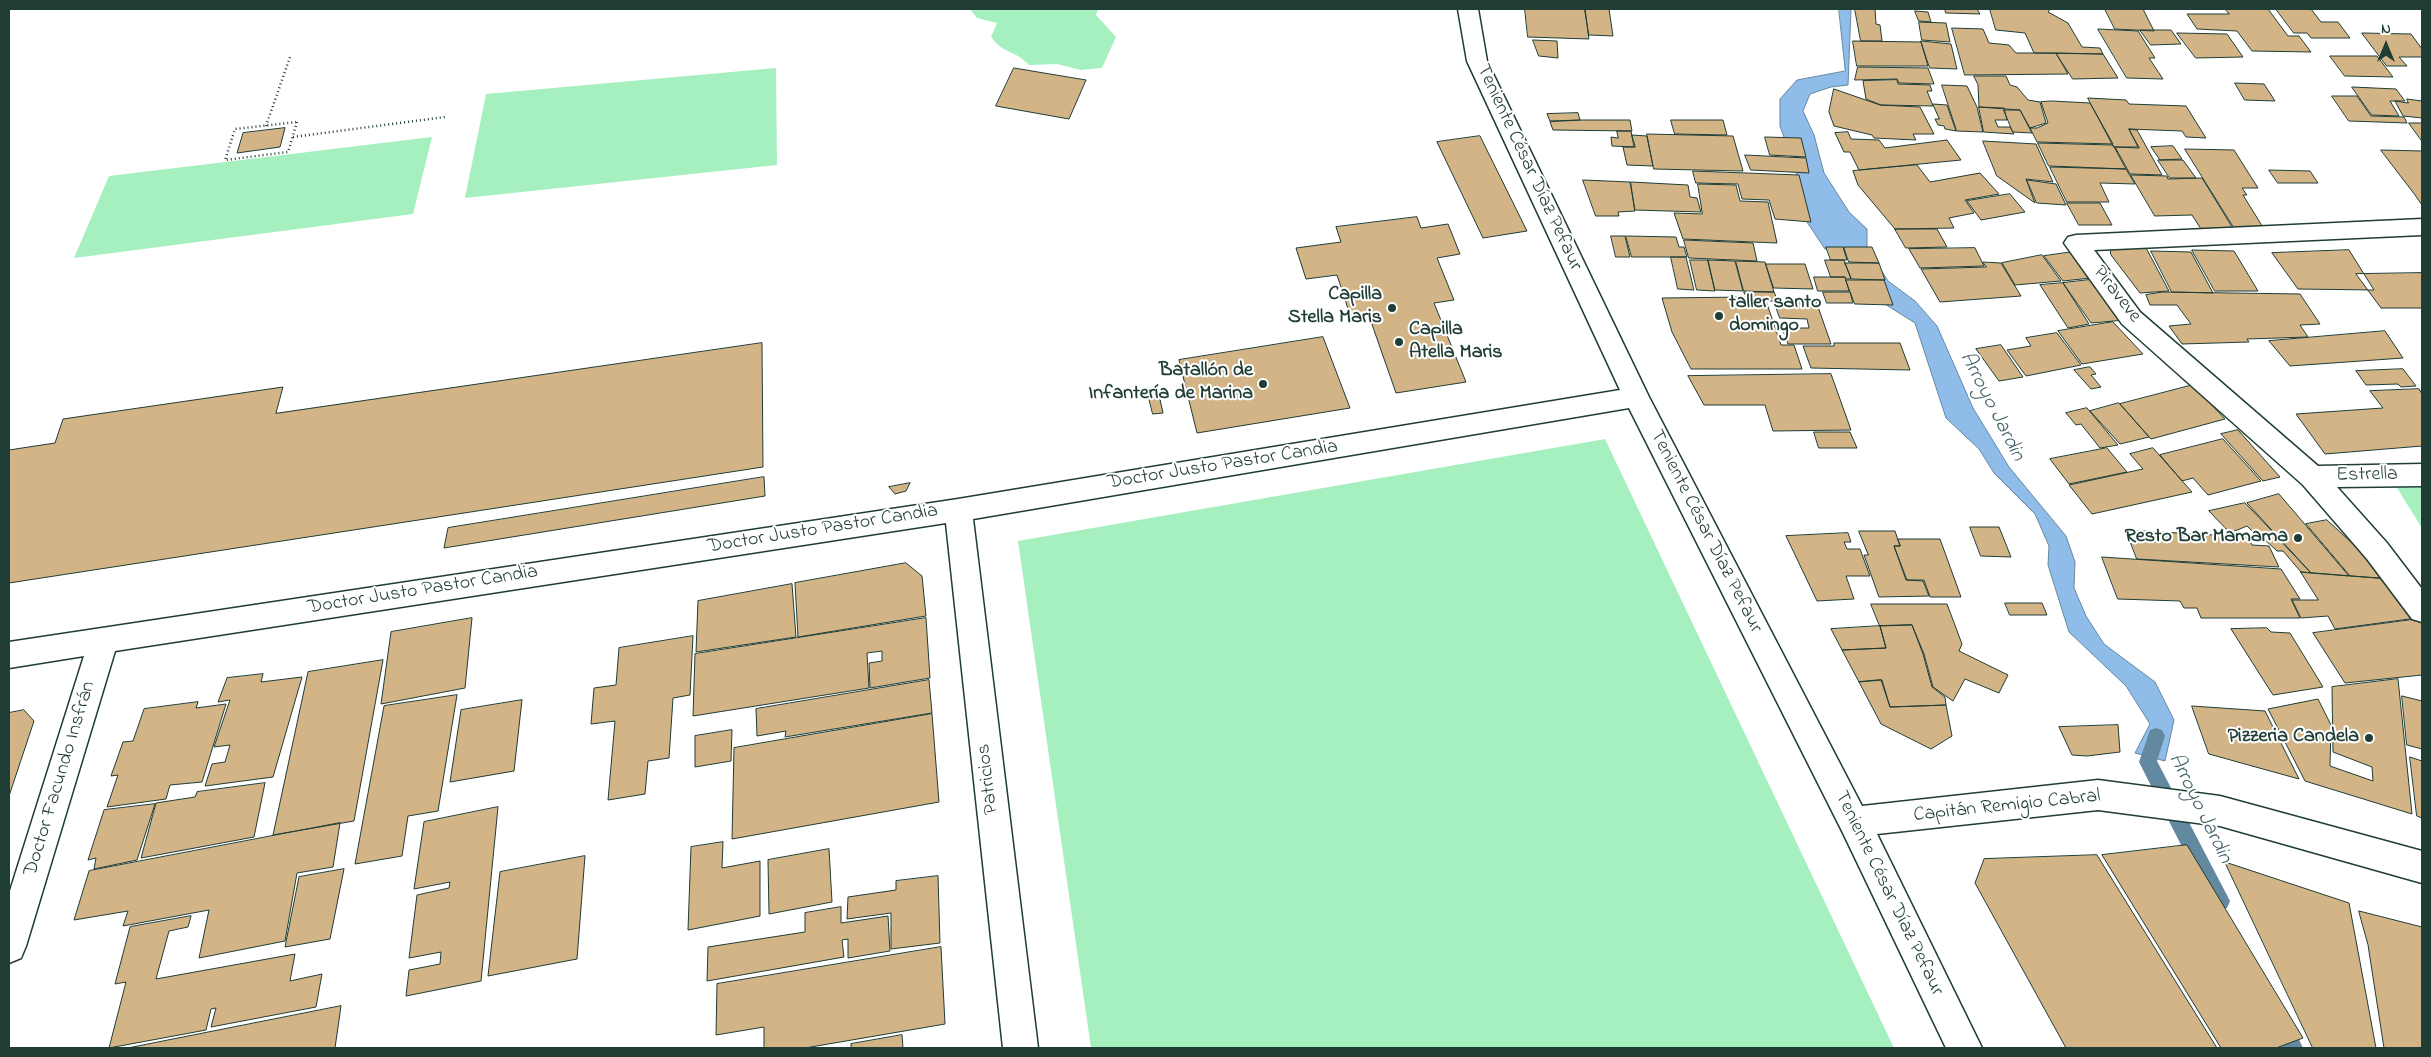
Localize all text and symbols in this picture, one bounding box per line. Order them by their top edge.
text: N [2381,19,2391,40]
north arrow [2361,20,2411,70]
street label: Teniente César Díaz Pefaur [1470,61,1586,275]
street label: Piraveve [2086,262,2146,328]
place label: Capilla Stella Maris [1288,284,1382,331]
place label: taller santo domingo [1729,292,1821,339]
marker: Capilla Stella Maris [1386,302,1398,314]
marker: taller santo domingo [1713,310,1725,322]
place label: Capilla Atella Maris [1409,319,1502,366]
marker: Capilla Atella Maris [1393,336,1405,348]
water label: Arroyo Jardin [1953,348,2029,466]
place label: Batallón de Infantería de Marina [1089,360,1253,407]
marker: Batallón de Infantería de Marina [1257,378,1269,390]
street label: Teniente César Díaz Pefaur [1643,426,1767,638]
street label: Doctor Justo Pastor Candia [1106,436,1340,496]
street label: Estrella [2336,463,2398,489]
street label: Doctor Justo Pastor Candia [706,500,940,560]
place label: Resto Bar Mamama [2125,526,2288,550]
marker: Resto Bar Mamama [2292,532,2304,544]
street label: Doctor Justo Pastor Candia [306,561,540,621]
street label: Doctor Facundo Insfrán [20,679,102,879]
place label: Pizzeria Candela [2228,726,2359,750]
marker: Pizzeria Candela [2363,732,2375,744]
street label: Patricios [973,742,1005,816]
water label: Arroyo Jardin [2162,750,2236,868]
street label: Capitán Remigio Cabral [1912,785,2102,829]
street label: Teniente César Díaz Pefaur [1828,788,1948,1000]

